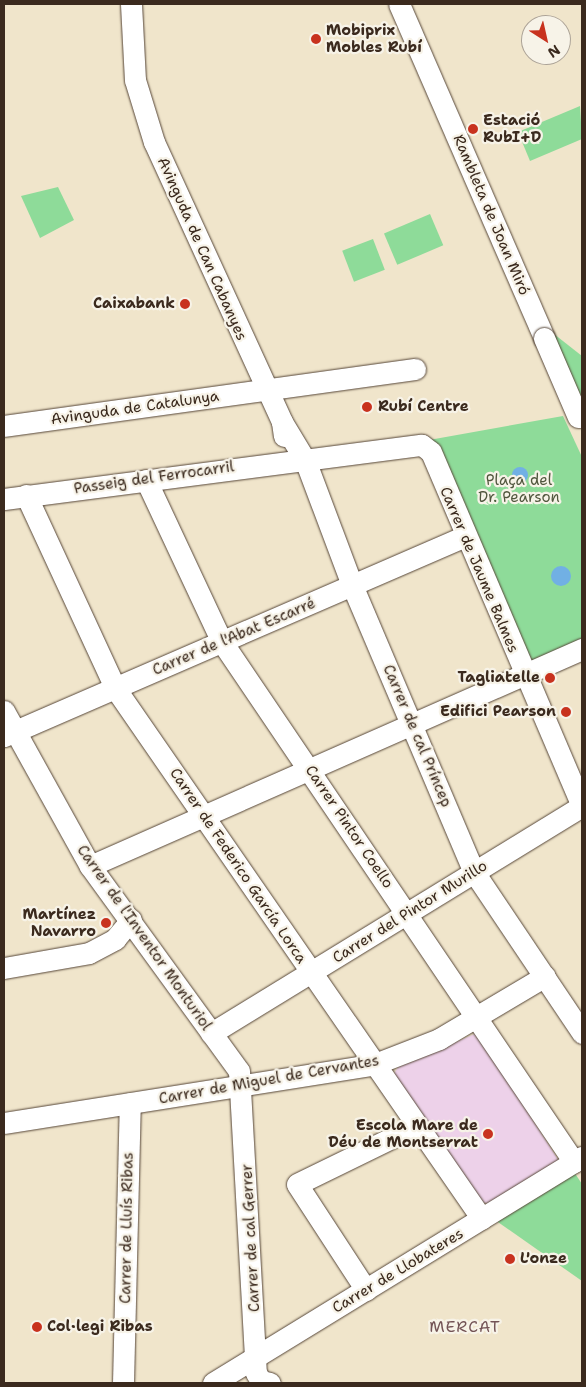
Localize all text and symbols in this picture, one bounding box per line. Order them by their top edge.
north arrow [521,15,571,65]
place label: Mobiprix Mobles Rubí [326,21,422,56]
marker: Mobiprix Mobles Rubí [310,33,322,45]
text: N [544,41,564,62]
place label: Estació RubI+D [483,111,541,146]
marker: Estació RubI+D [467,123,479,135]
street label: Rambleta de Joan Miró [449,132,533,298]
street label: Avinguda de Can Cabanyes [153,155,251,343]
place label: Caixabank [93,295,175,313]
marker: Caixabank [179,298,191,310]
street label: Avinguda de Catalunya [50,387,220,429]
place label: Rubí Centre [378,398,469,416]
marker: Rubí Centre [360,400,374,414]
street label: Passeig del Ferrocarril [73,458,235,498]
park label: Plaça del Dr. Pearson [478,471,560,506]
street label: Carrer de Jaume Balmes [436,484,522,656]
street label: Carrer de l'Abat Escarré [150,594,318,680]
street label: Carrer de cal Príncep [379,662,455,810]
place label: Tagliatelle [458,669,540,687]
marker: Tagliatelle [544,672,556,684]
place label: Edifici Pearson [440,703,556,721]
marker: Edifici Pearson [560,706,572,718]
street label: Carrer Pintor Coello [301,762,397,892]
street label: Carrer de Federico García Lorca [166,765,310,967]
street label: Carrer de l'Inventor Monturiol [73,842,215,1034]
street label: Carrer del Pintor Murillo [329,857,491,967]
place label: Martínez Navarro [23,905,96,940]
marker: Martínez Navarro [100,917,112,929]
street label: Carrer de Miguel de Cervantes [157,1052,381,1108]
place label: Escola Mare de Déu de Montserrat [328,1116,478,1151]
marker: Escola Mare de Déu de Montserrat [482,1128,494,1140]
street label: Carrer de Lluís Ribas [117,1152,137,1304]
street label: Carrer de cal Gerrer [238,1163,264,1313]
street label: Carrer de Llobateres [329,1225,467,1317]
place label: L'onze [520,1250,567,1268]
marker: L'onze [504,1253,516,1265]
district label: MERCAT [428,1317,502,1337]
place label: Col·legi Ribas [47,1318,153,1336]
marker: Col·legi Ribas [31,1321,43,1333]

